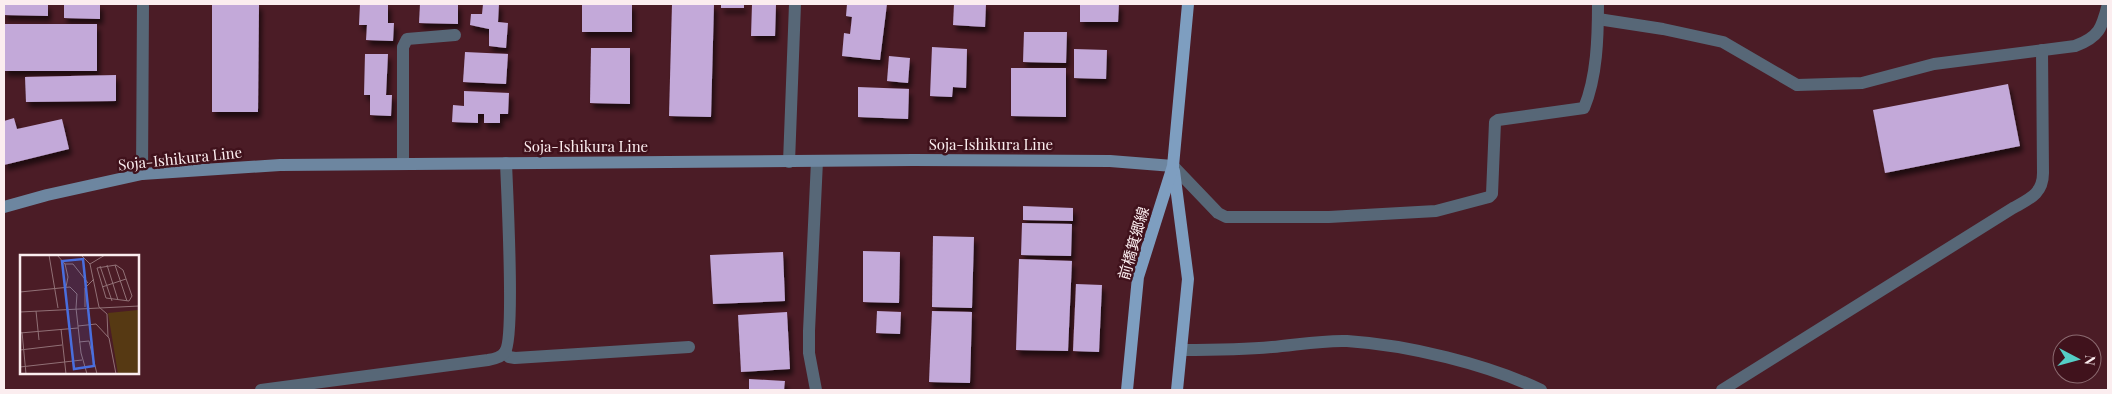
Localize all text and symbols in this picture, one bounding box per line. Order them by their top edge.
street label: Soja-Ishikura Line [929,134,1053,154]
street label: Soja-Ishikura Line [524,136,648,156]
street label: Soja-Ishikura Line [117,142,243,174]
street label: 前橋箕郷線 [1113,204,1153,282]
inset map [20,255,139,374]
north arrow [2052,334,2102,384]
text: N [2080,354,2100,366]

